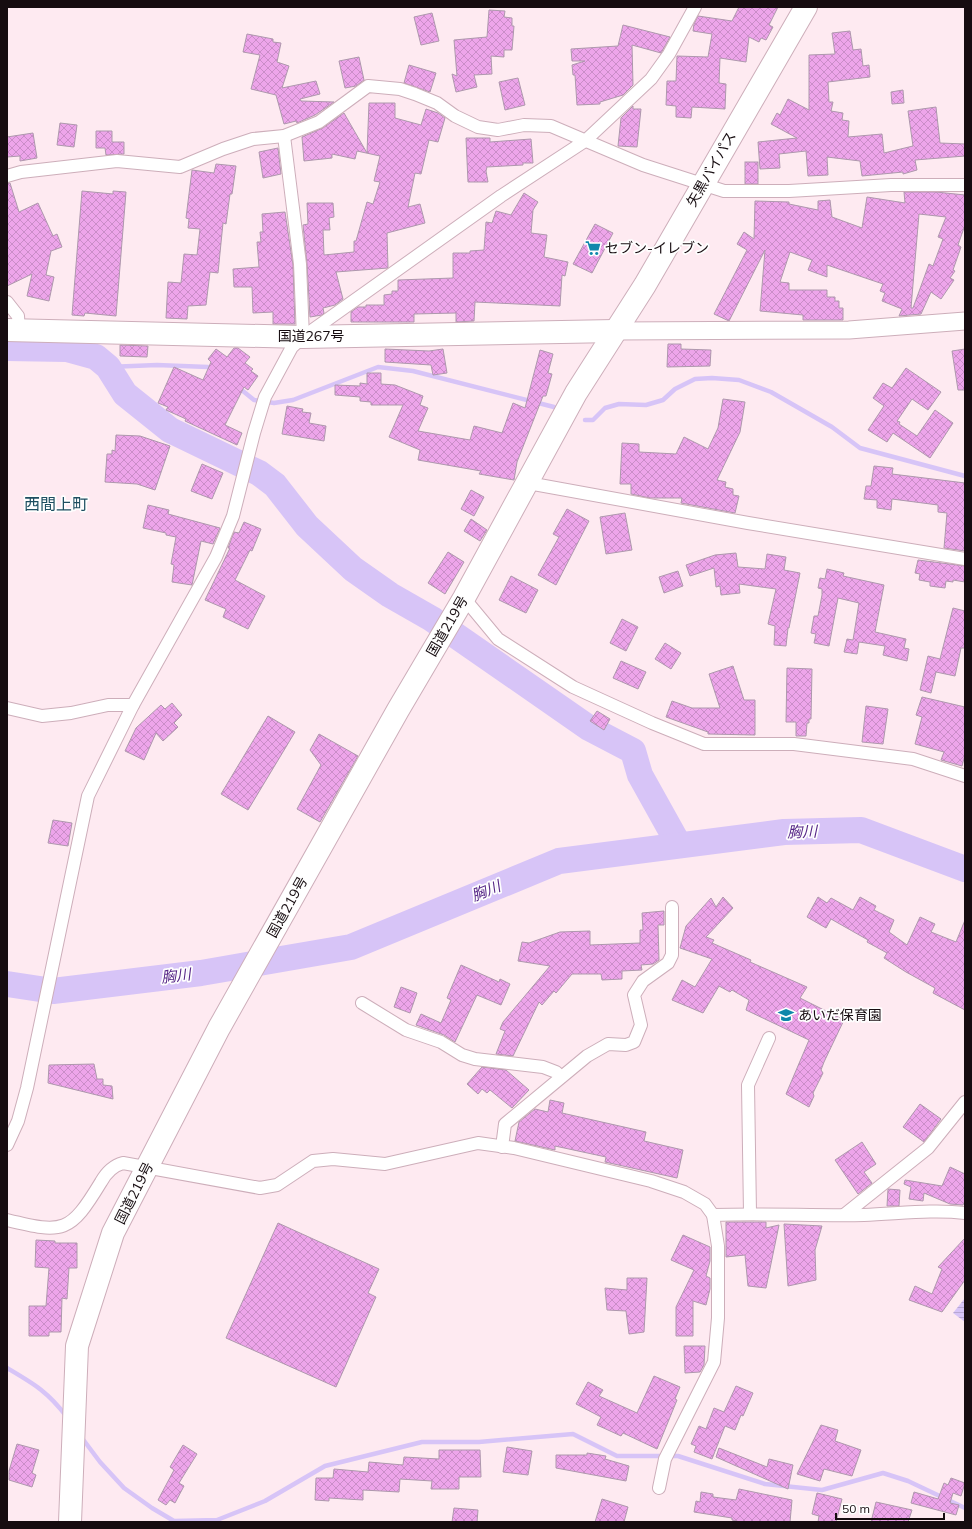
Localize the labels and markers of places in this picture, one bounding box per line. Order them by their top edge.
supermarket icon: セブン-イレブン [584,239,602,257]
place label: セブン-イレブン [605,239,709,257]
school or university icon: あいだ保育園 [777,1006,795,1024]
place label: あいだ保育園 [798,1006,882,1024]

